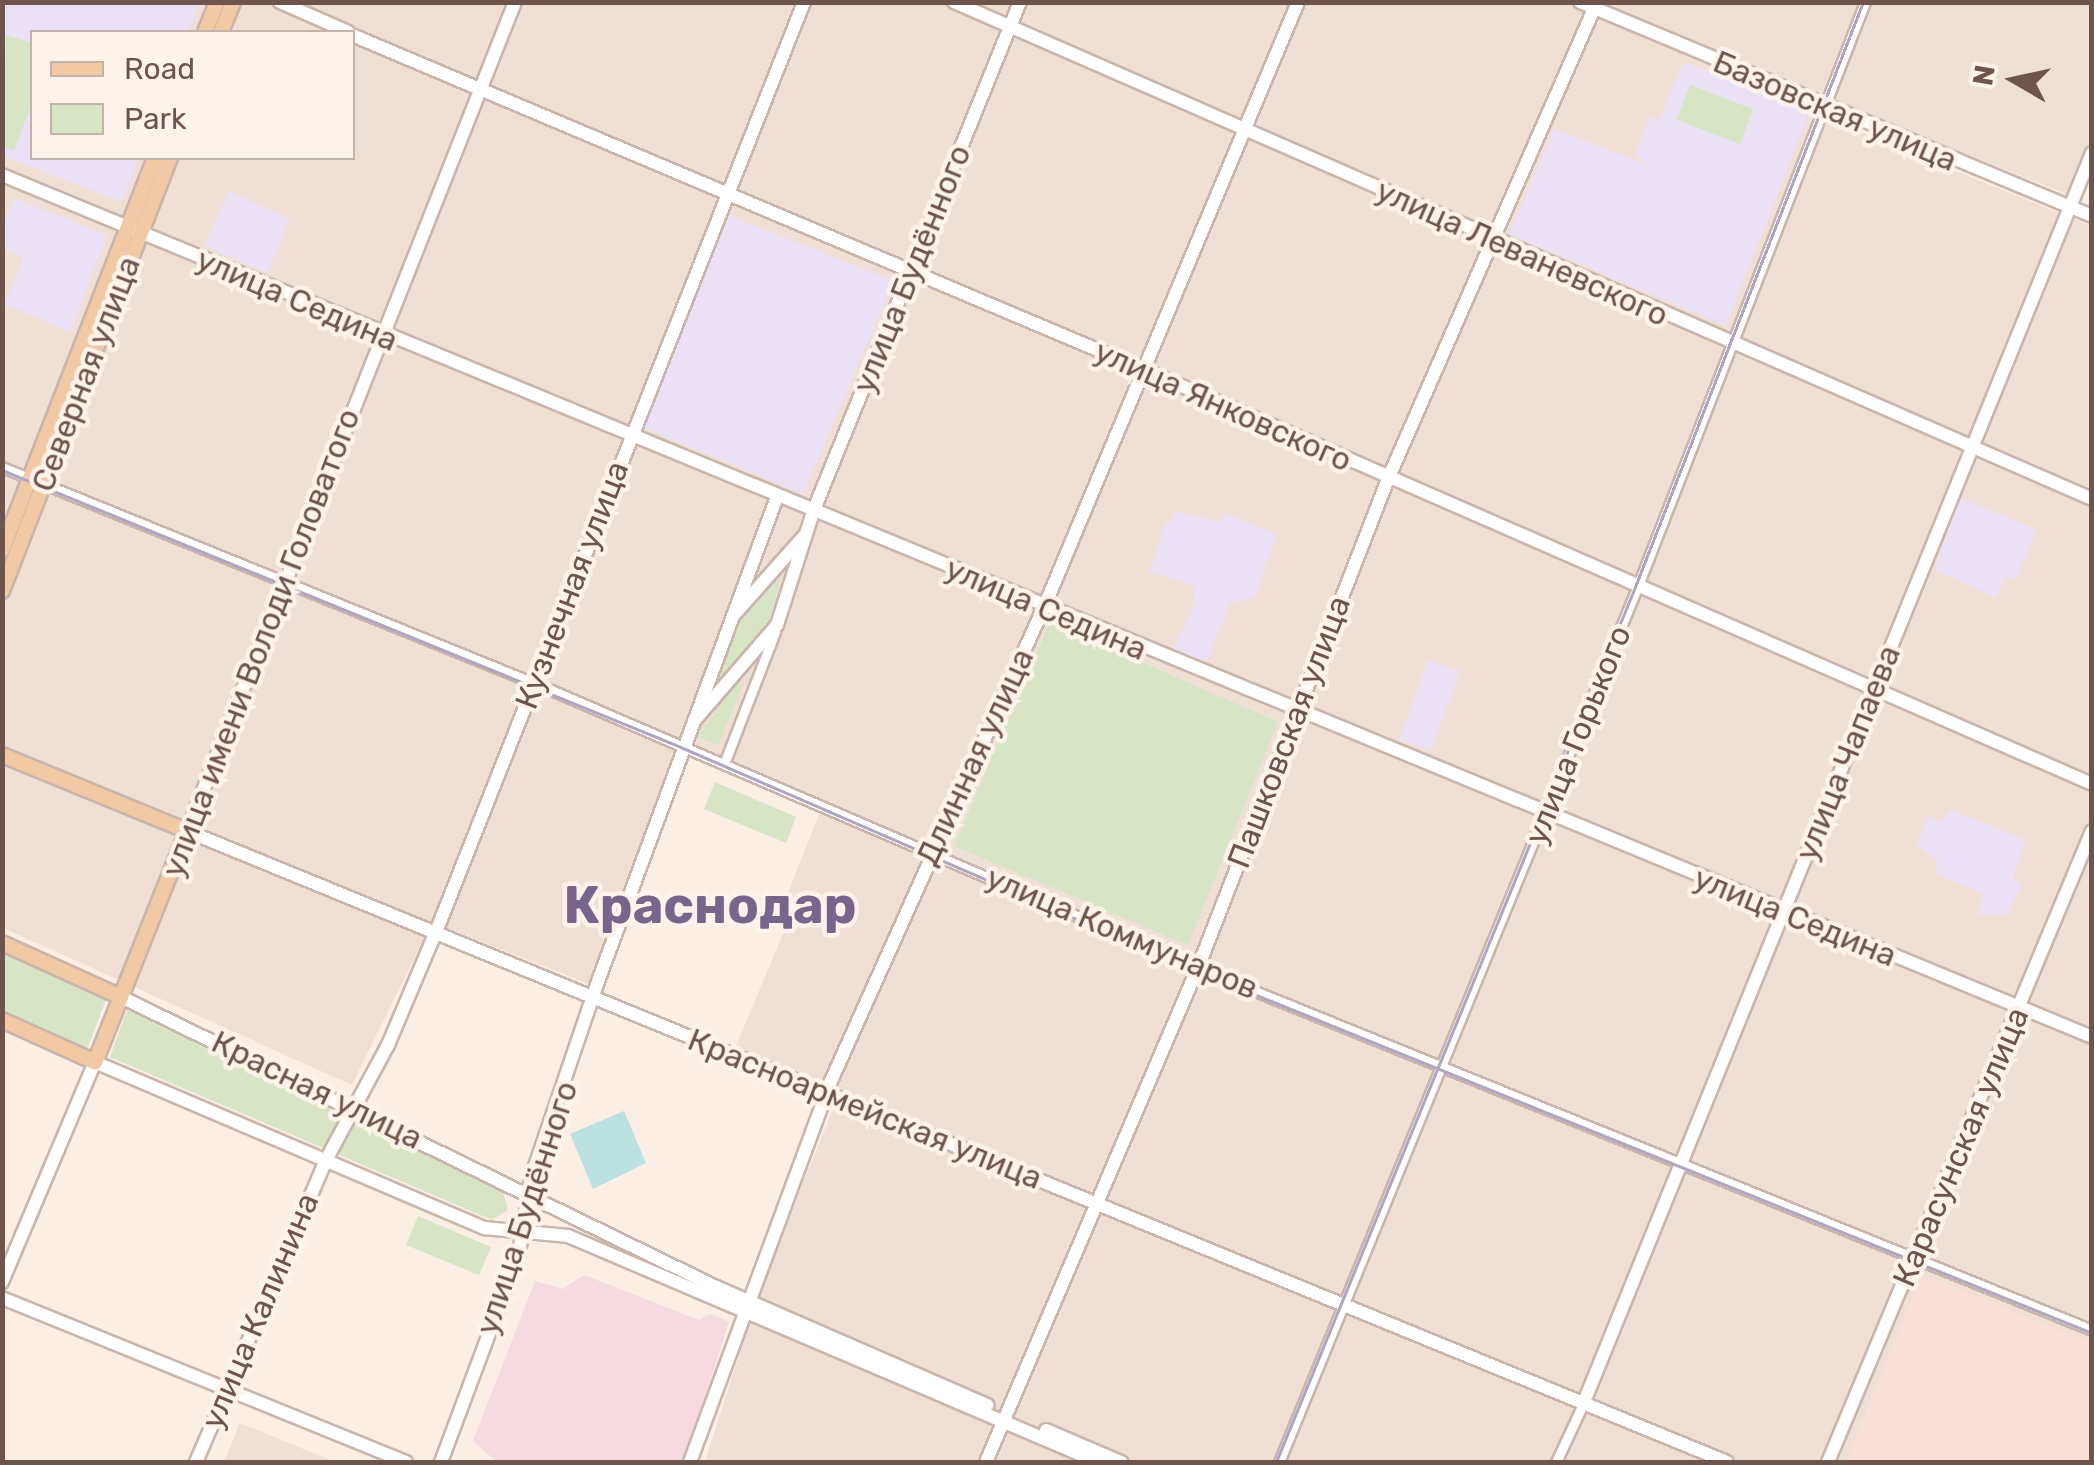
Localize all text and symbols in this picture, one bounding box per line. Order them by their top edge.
legend [30,30,355,160]
north arrow [1964,30,2064,130]
street label: Базовская улица [1708,42,1962,180]
text: Road [124,51,195,87]
text: N [1966,63,2002,88]
text: Park [124,101,186,137]
street label: улица Будённого [845,139,979,399]
street label: улица Леваневского [1370,171,1674,335]
street label: улица Седина [191,240,403,360]
street label: Северная улица [24,251,148,497]
street label: улица Янковского [1088,332,1358,480]
street label: улица имени Володи Головатого [154,403,368,883]
street label: Кузнечная улица [507,456,637,714]
street label: улица Седина [940,549,1152,669]
street label: Пашковская улица [1219,591,1359,873]
street label: улица Горького [1517,620,1639,850]
street label: улица Чапаева [1787,640,1909,866]
street label: Длинная улица [908,643,1042,871]
street label: улица Коммунаров [980,858,1264,1008]
street label: улица Седина [1688,859,1902,975]
district label: Краснодар [563,875,857,937]
street label: Карасунская улица [1885,1002,2037,1292]
street label: Красноармейская улица [682,1020,1048,1198]
street label: Красная улица [206,1022,428,1158]
street label: улица Будённого [468,1076,586,1340]
street label: улица Калинина [193,1187,327,1435]

